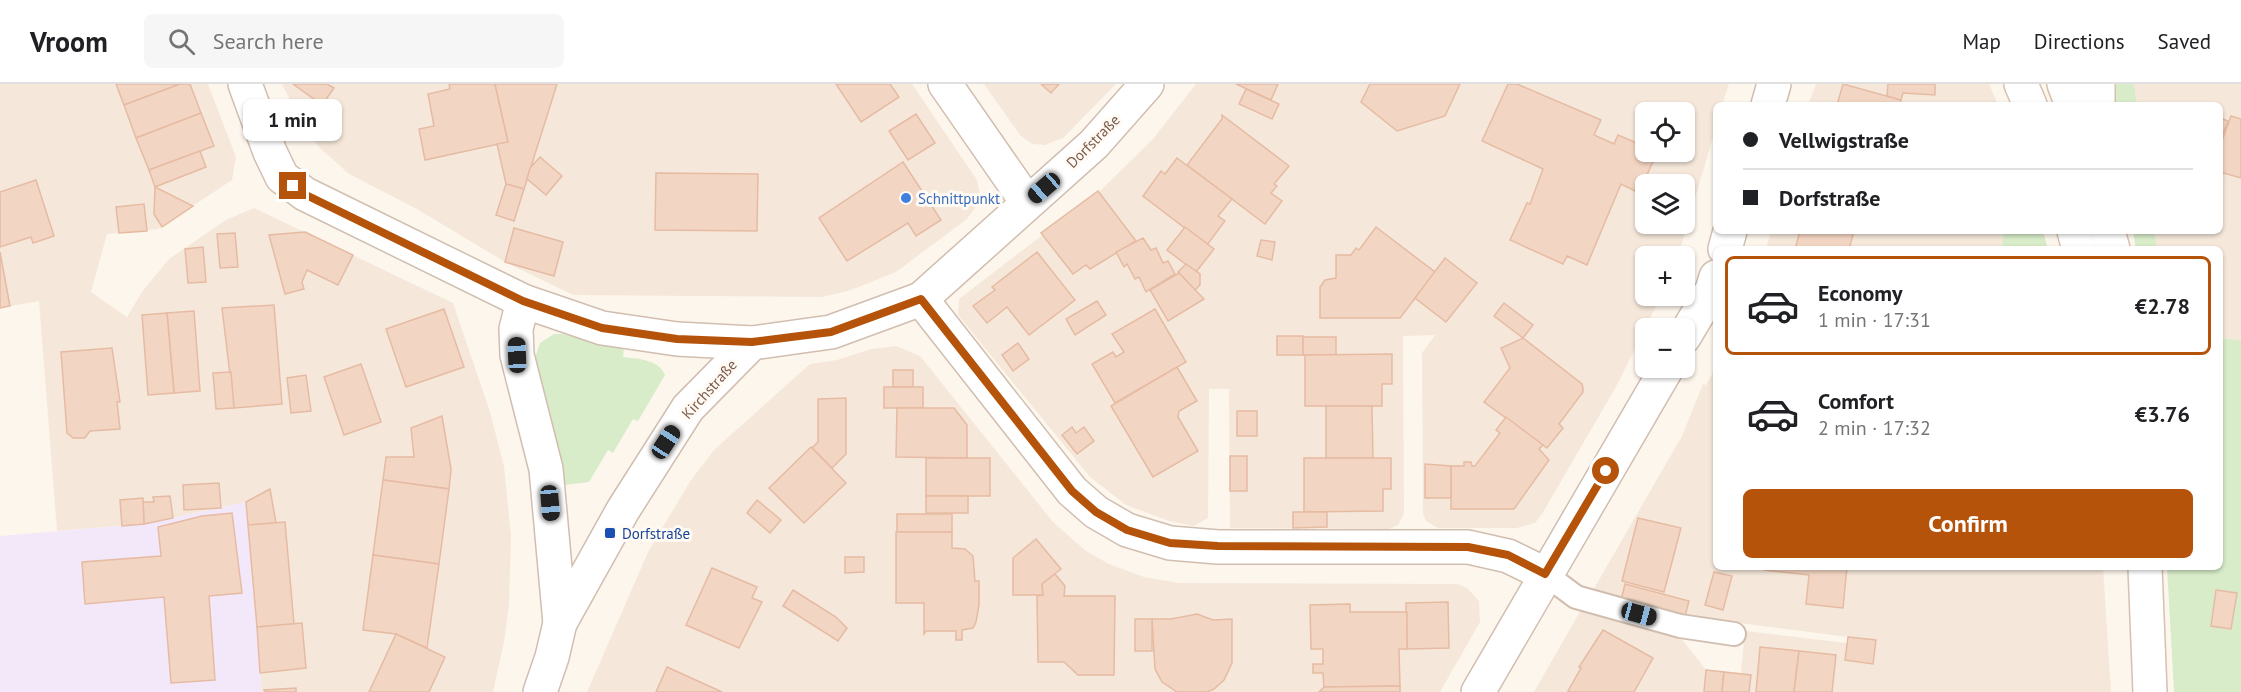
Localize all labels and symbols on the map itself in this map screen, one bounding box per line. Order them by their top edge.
callout: 1 min [244,99,342,141]
street label: Dorfstraße [1062,110,1124,172]
car [1025,169,1063,207]
route end [279,172,306,199]
place label: Schnittpunkt [918,189,1000,208]
marker: Schnittpunkt [899,191,913,205]
car [507,337,527,373]
street label: Kirchstraße [677,355,741,423]
car [649,422,683,462]
route start [1592,457,1619,484]
car [539,484,561,522]
place label: Dorfstraße [622,524,690,543]
marker: Dorfstraße [603,526,617,540]
car [1619,601,1659,627]

